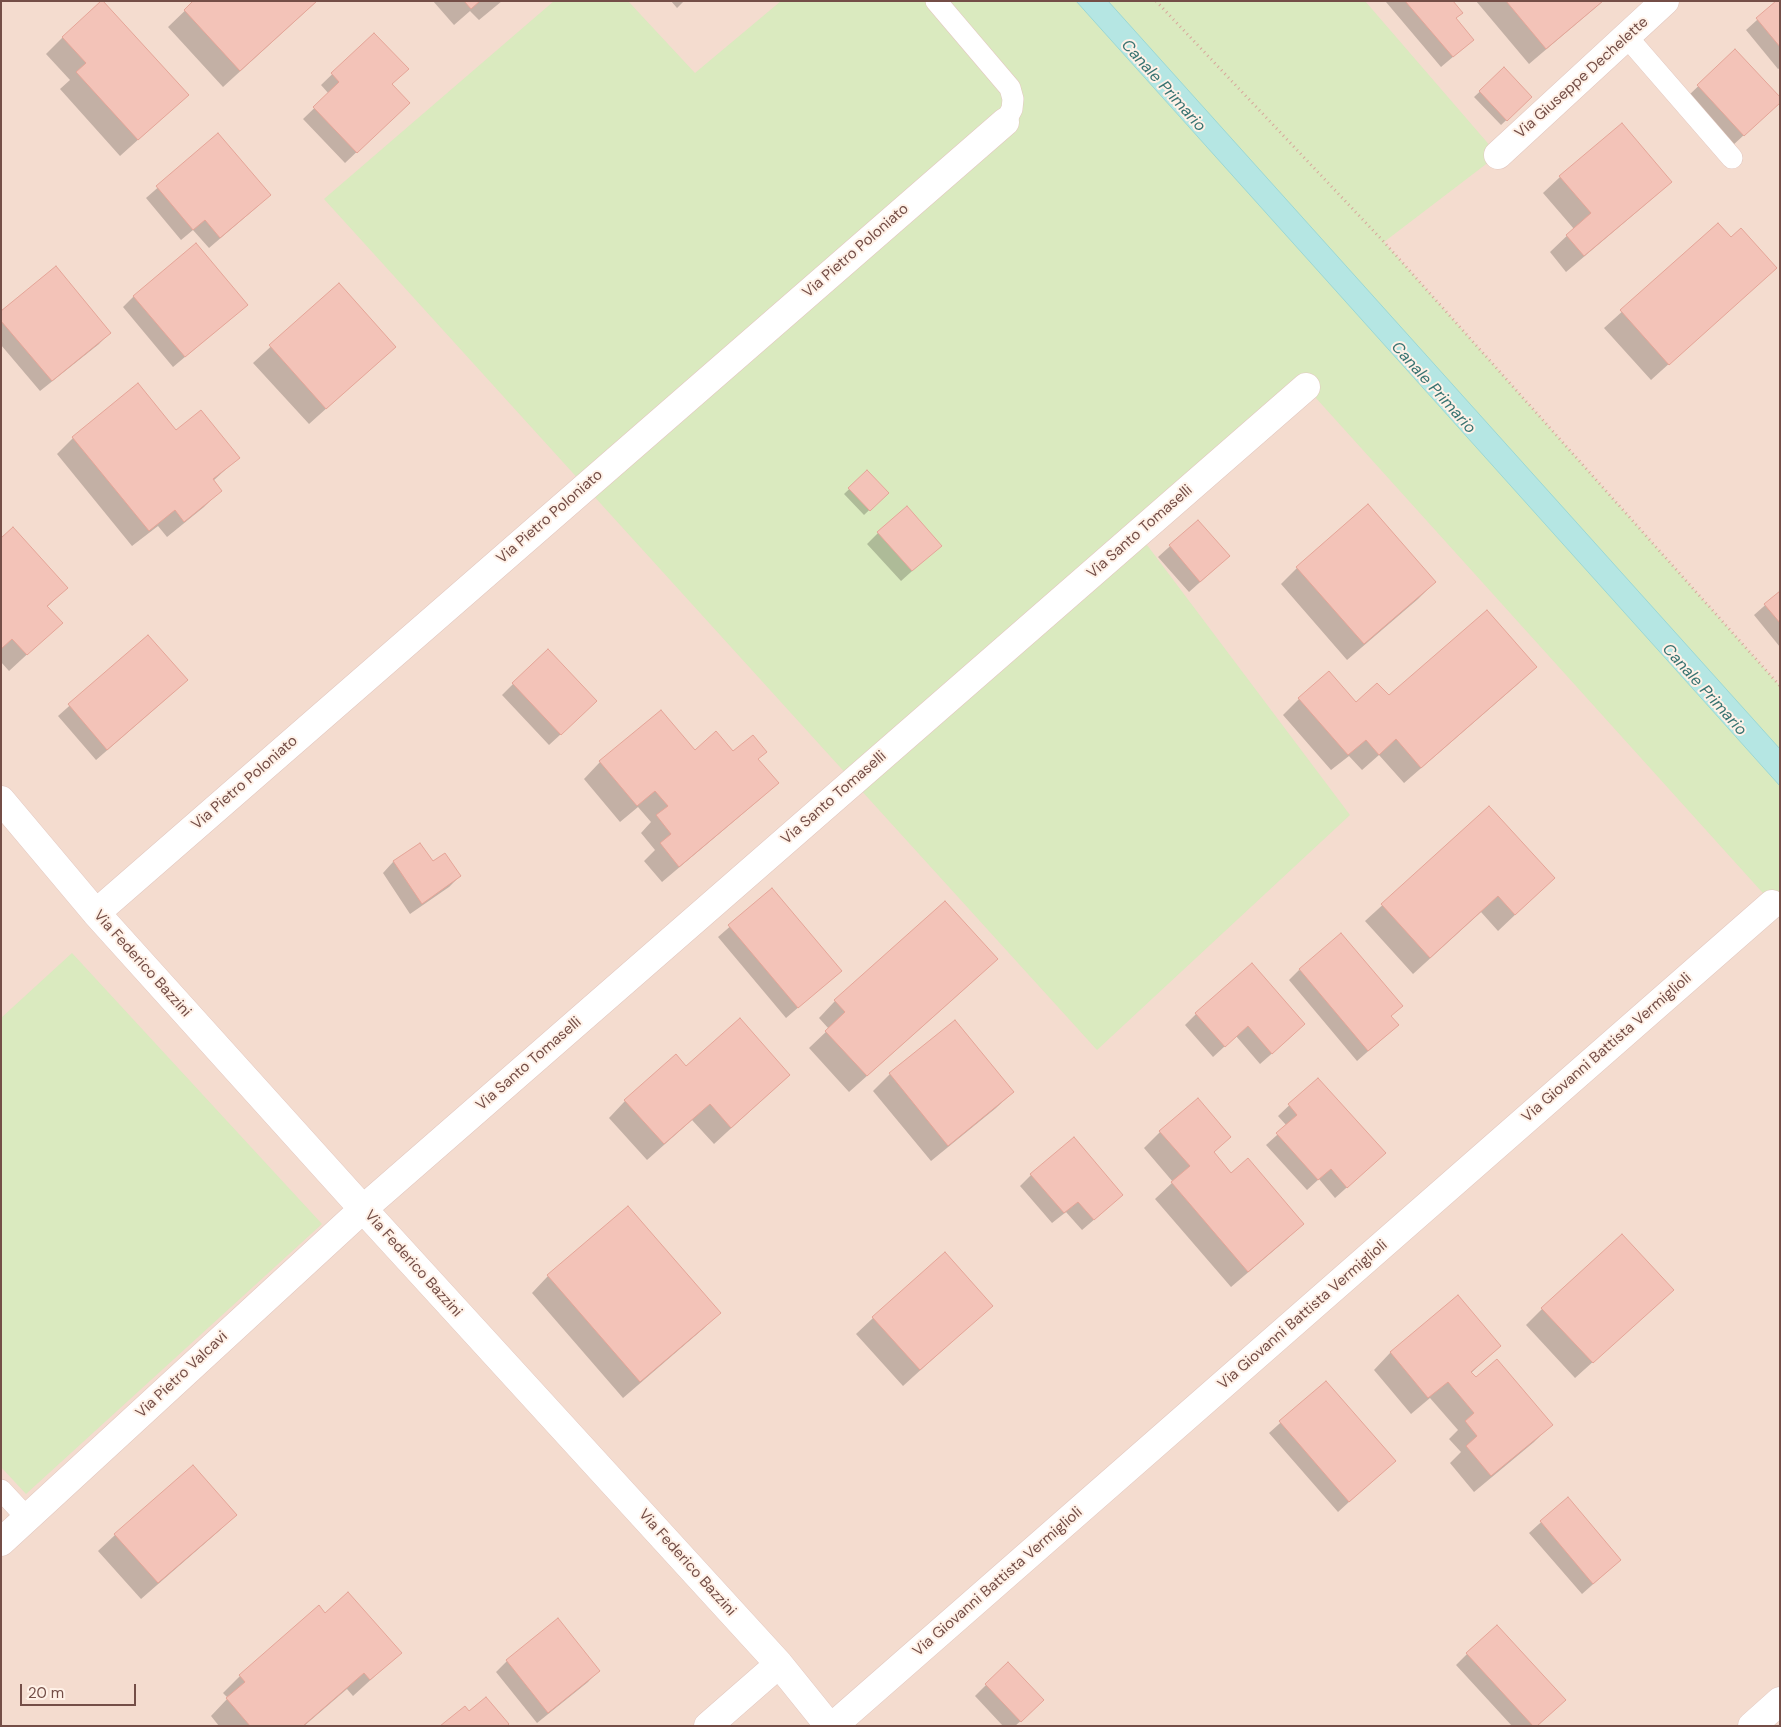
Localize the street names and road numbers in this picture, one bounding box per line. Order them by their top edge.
street label: Via Giuseppe Dechelette [1512,13,1652,143]
street label: Via Pietro Poloniato [799,200,913,302]
street label: Via Pietro Poloniato [493,466,607,568]
street label: Via Santo Tomaselli [1084,481,1196,583]
street label: Via Pietro Poloniato [188,732,302,834]
street label: Via Santo Tomaselli [778,747,890,849]
street label: Via Federico Bazzini [89,907,195,1021]
street label: Via Giovanni Battista Vermiglioli [1519,969,1695,1127]
street label: Via Santo Tomaselli [473,1013,585,1115]
street label: Via Federico Bazzini [360,1207,466,1321]
street label: Via Giovanni Battista Vermiglioli [1215,1236,1391,1394]
street label: Via Pietro Valcavi [132,1328,232,1422]
street label: Via Giovanni Battista Vermiglioli [910,1503,1086,1661]
street label: Via Federico Bazzini [634,1506,740,1620]

